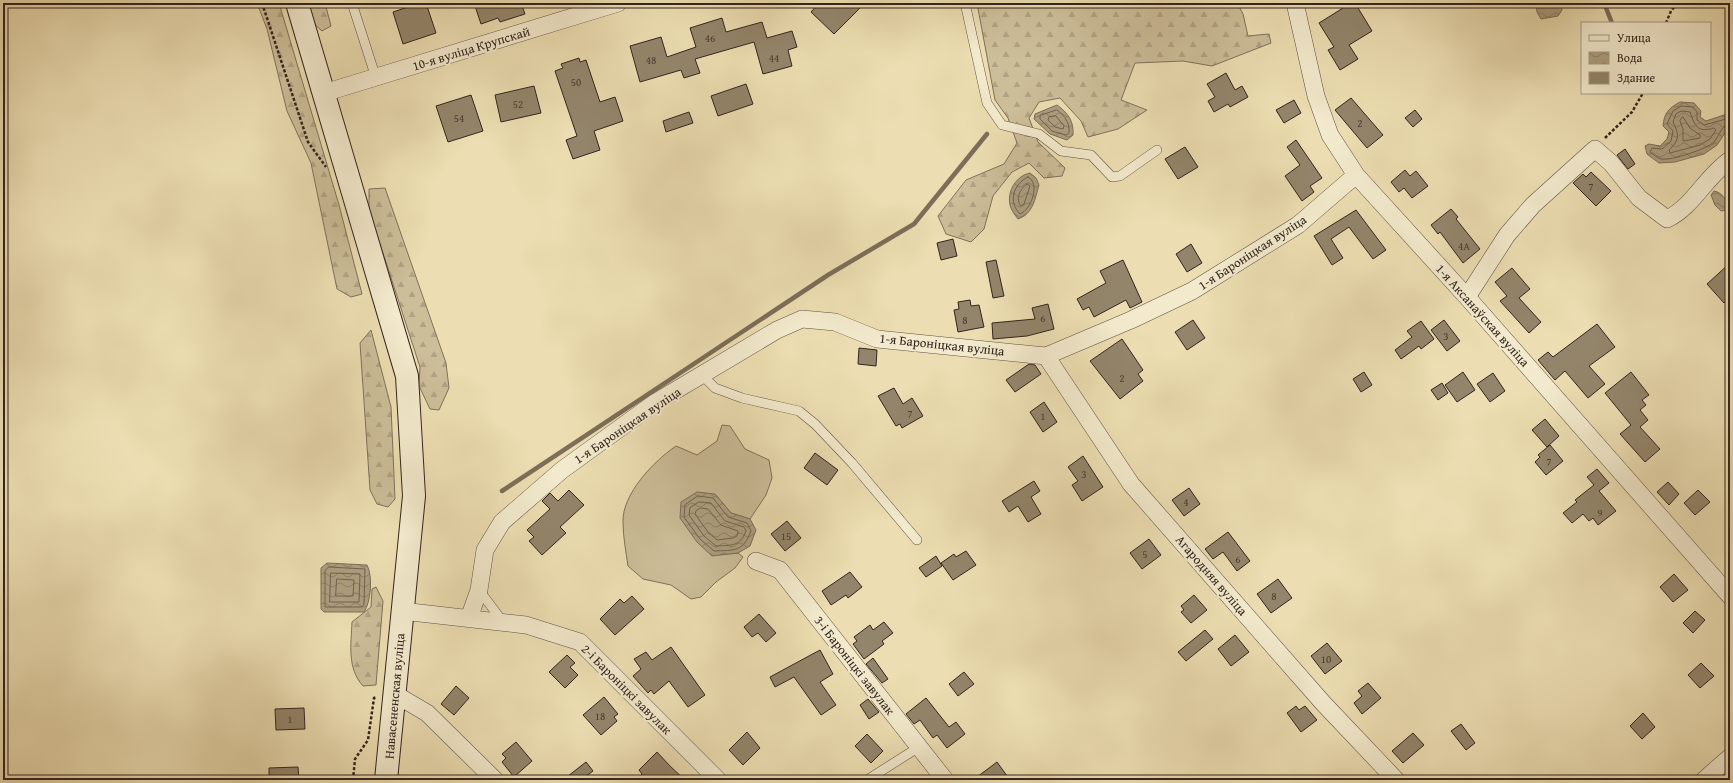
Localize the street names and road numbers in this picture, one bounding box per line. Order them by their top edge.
street label: 10-я вуліца Крупскай [410,21,533,75]
street label: 1-я Бароніцкая вуліца [1194,210,1311,295]
street label: 1-я Аксанаўская вуліца [1431,260,1535,372]
street label: 1-я Бароніцкая вуліца [878,328,1006,361]
street label: 1-я Бароніцкая вуліца [570,382,685,468]
street label: Агародняя вуліца [1171,531,1253,620]
street label: 3-і Бароніцкі завулак [810,612,900,719]
street label: Навасененская вуліца [380,632,410,760]
street label: 2-і Бароніцкі завулак [577,640,676,739]

